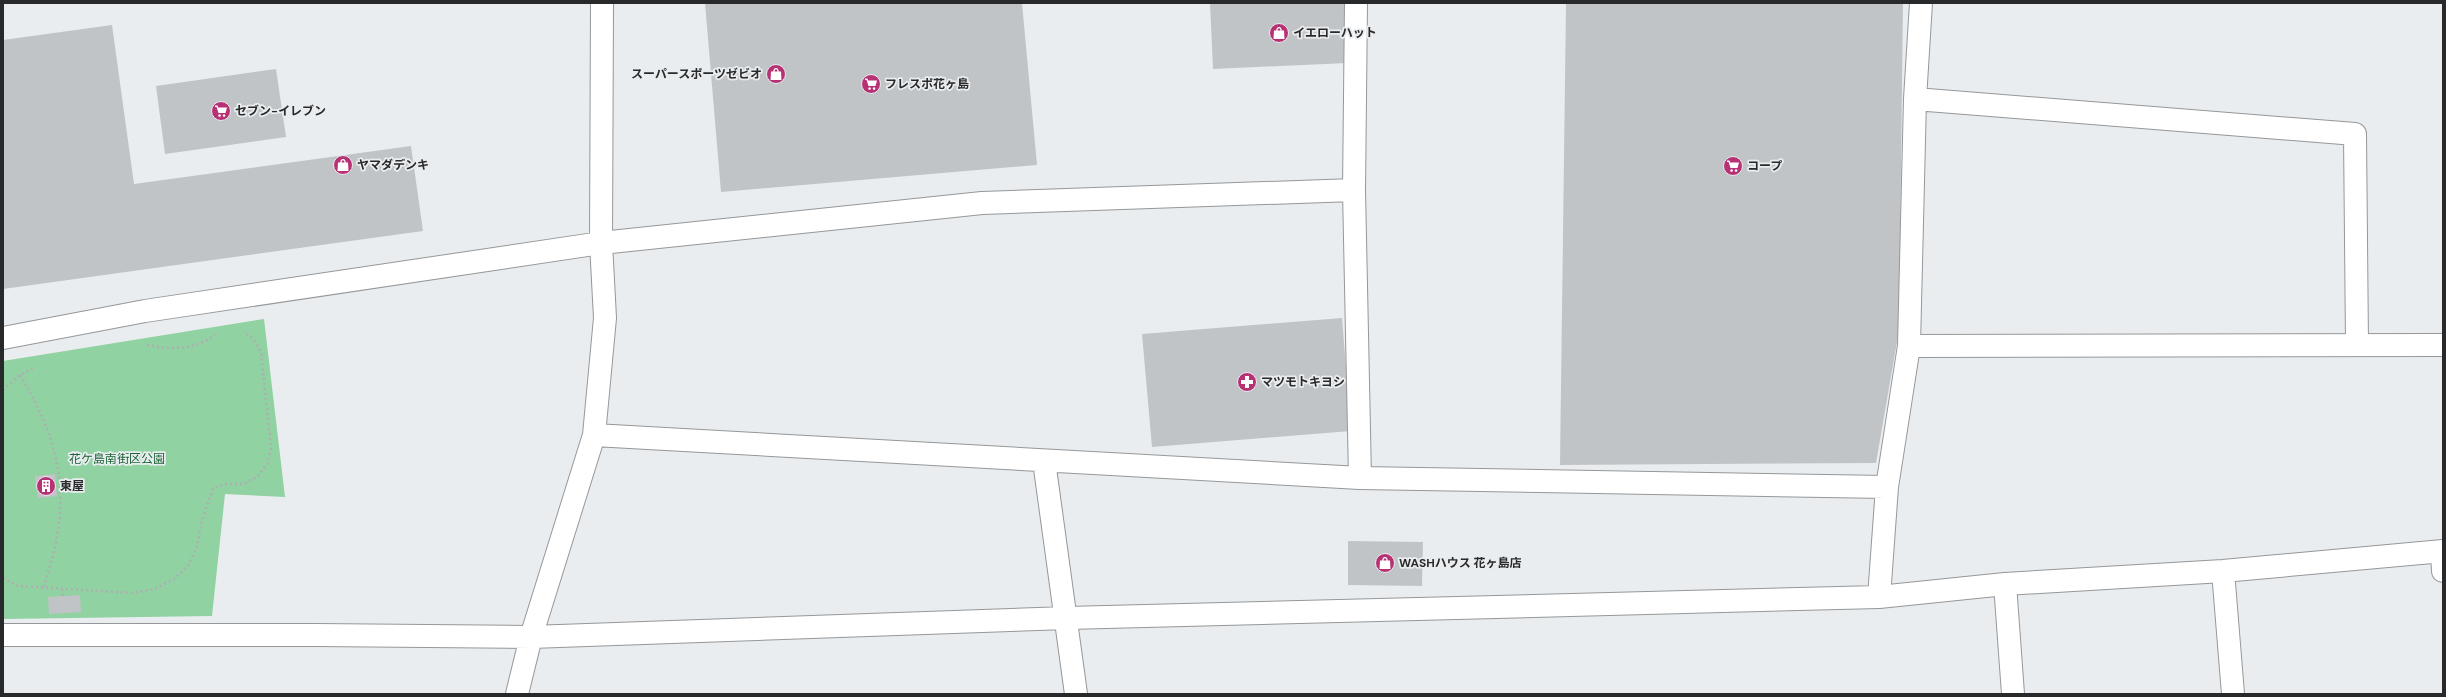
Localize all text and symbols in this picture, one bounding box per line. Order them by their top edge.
shop icon: イエローハット [1268,22,1290,44]
place label: イエローハット [1293,25,1377,41]
shop icon: スーパースポーツゼビオ [765,63,787,85]
place label: スーパースポーツゼビオ [631,66,762,82]
supermarket icon: フレスポ花ヶ島 [860,73,882,95]
place label: フレスポ花ヶ島 [885,76,969,92]
supermarket icon: セブン-イレブン [210,100,232,122]
place label: セブン-イレブン [235,103,326,119]
shop icon: ヤマダデンキ [332,154,354,176]
supermarket icon: コープ [1722,155,1744,177]
place label: ヤマダデンキ [357,157,429,173]
place label: コープ [1747,158,1782,174]
pharmacy icon: マツモトキヨシ [1236,371,1258,393]
place label: マツモトキヨシ [1261,374,1345,390]
park label: 花ケ島南街区公園 [69,451,165,467]
building icon: 東屋 [35,475,57,497]
place label: 東屋 [60,478,84,494]
shop icon: WASHハウス 花ヶ島店 [1374,552,1396,574]
place label: WASHハウス 花ヶ島店 [1399,555,1522,571]

